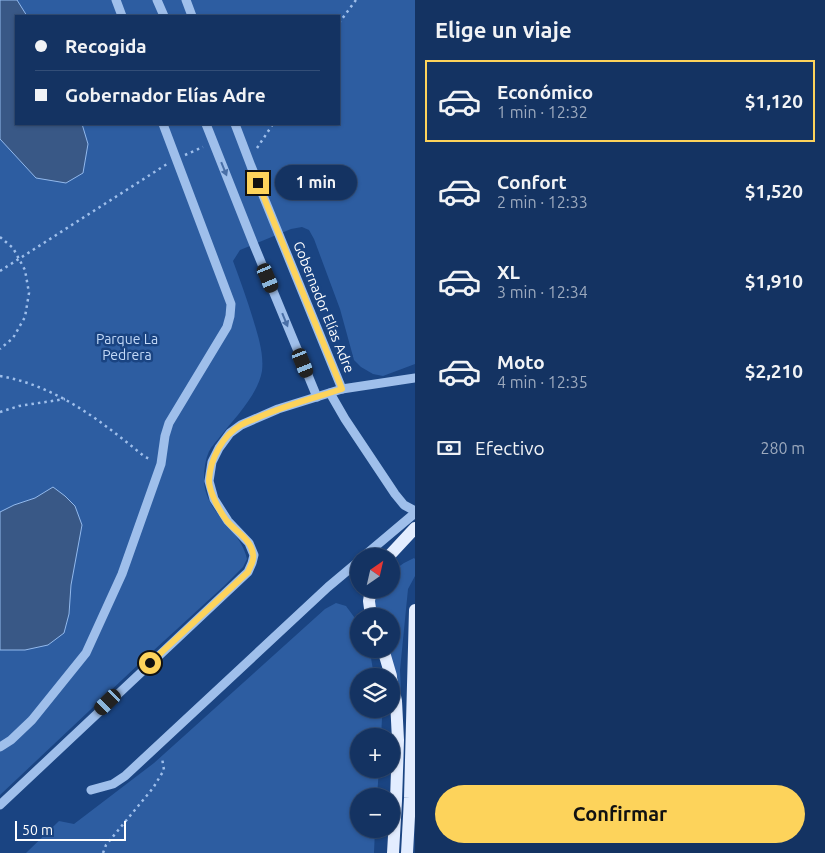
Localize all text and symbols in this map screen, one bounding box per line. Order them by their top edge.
text: Elige un viaje [435,17,572,42]
text: Recogida [65,35,147,57]
icon: car [437,79,482,124]
text: Económico [497,81,593,103]
text: Gobernador Elías Adre [65,84,266,106]
text: $1,120 [745,90,803,112]
text: 1 min · 12:32 [497,103,588,121]
one-way arrow [220,162,228,177]
callout: 1 min [276,166,358,200]
icon: car [437,169,482,214]
text: Confort [497,171,567,193]
route end [247,172,269,194]
text: 1 min [296,173,336,191]
text: $1,520 [745,180,803,202]
text: 2 min · 12:33 [497,193,588,211]
street label: Gobernador Elías Adre [290,239,358,375]
icon: car [437,259,482,304]
car [255,261,280,295]
text: XL [497,261,520,283]
text: $1,910 [745,270,803,292]
text: 3 min · 12:34 [497,283,588,301]
one-way arrow [281,313,289,328]
park label: Parque La Pedrera [96,331,158,363]
car [290,346,315,380]
icon: car [437,349,482,394]
text: Moto [497,351,545,373]
text: $2,210 [745,360,803,382]
text: 4 min · 12:35 [497,373,588,391]
icon: cash [435,434,463,462]
text: Efectivo [475,437,545,459]
text: 280 m [760,439,805,457]
north arrow [350,548,400,598]
map controls [350,548,400,838]
button: locate [350,608,400,658]
route start [139,652,161,674]
button: layers [350,668,400,718]
car [91,686,124,718]
button: + [350,728,400,778]
button: Confirmar [435,785,805,843]
button: − [350,788,400,838]
scale bar [15,818,126,841]
text: 50 m [22,822,53,838]

